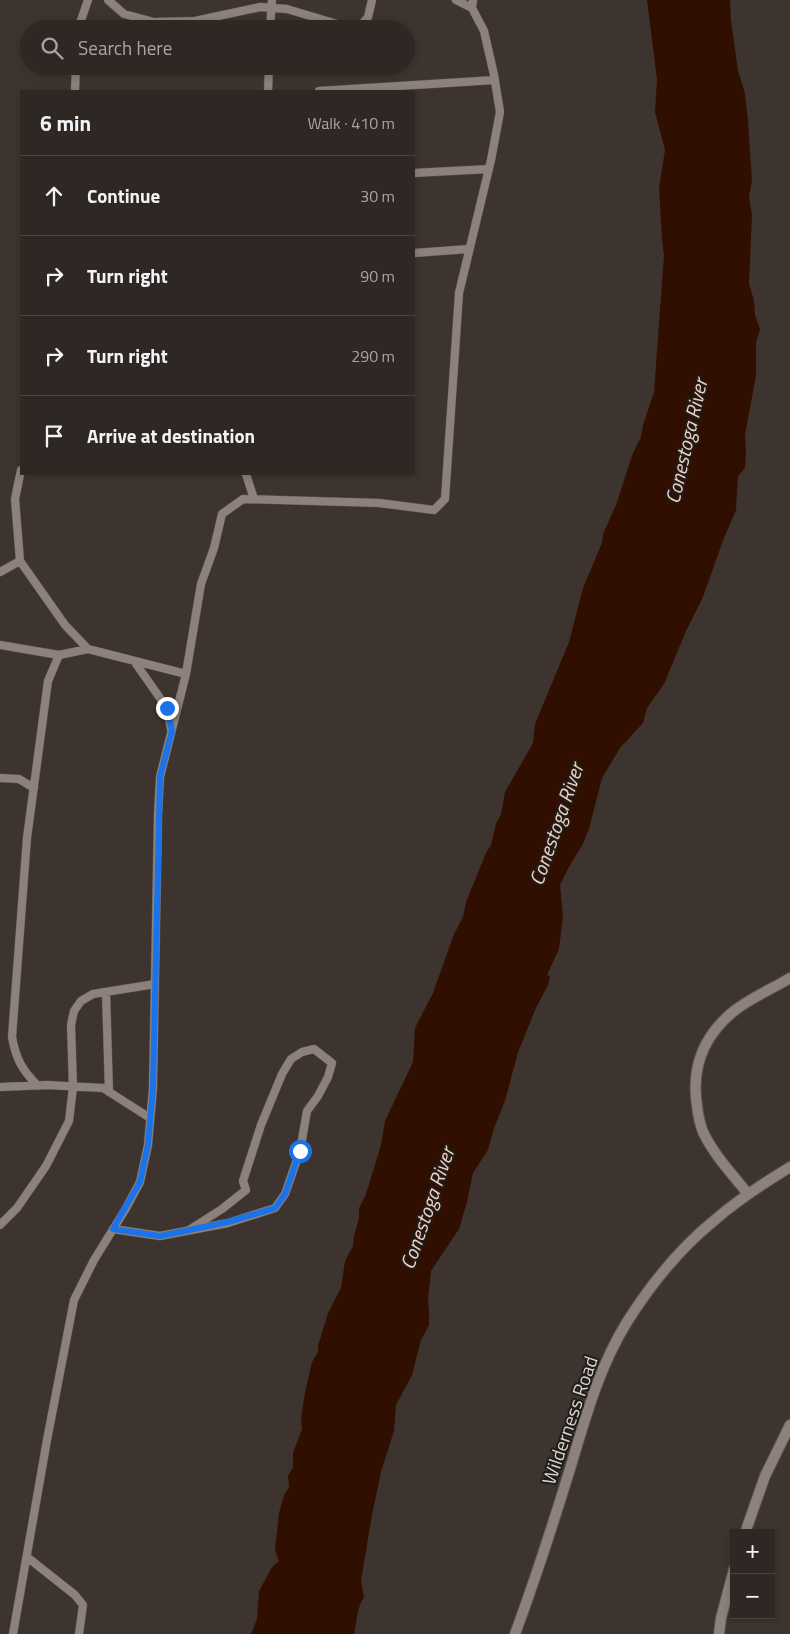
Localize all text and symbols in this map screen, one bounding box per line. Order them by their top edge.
search box [20,20,415,75]
text: Search here [78,33,172,62]
icon: search [38,34,66,62]
text: 6 min [40,107,91,139]
text: Walk · 410 m [307,111,395,135]
text: Continue [87,181,160,210]
icon: ahead [40,182,68,210]
text: 30 m [360,184,395,208]
text: Turn right [87,261,168,290]
icon: right [40,262,68,290]
text: 90 m [360,264,395,288]
text: Turn right [87,341,168,370]
icon: right [40,342,68,370]
text: 290 m [351,344,395,368]
water label: Conestoga River [657,373,716,507]
text: Arrive at destination [87,421,255,450]
icon: arrive [40,422,68,450]
route end [156,697,179,720]
water label: Conestoga River [521,756,592,889]
route start [289,1140,312,1163]
water label: Conestoga River [392,1140,463,1273]
street label: Wilderness Road [533,1352,605,1488]
map controls [730,1529,775,1619]
button: + [730,1529,775,1574]
button: − [730,1574,775,1619]

